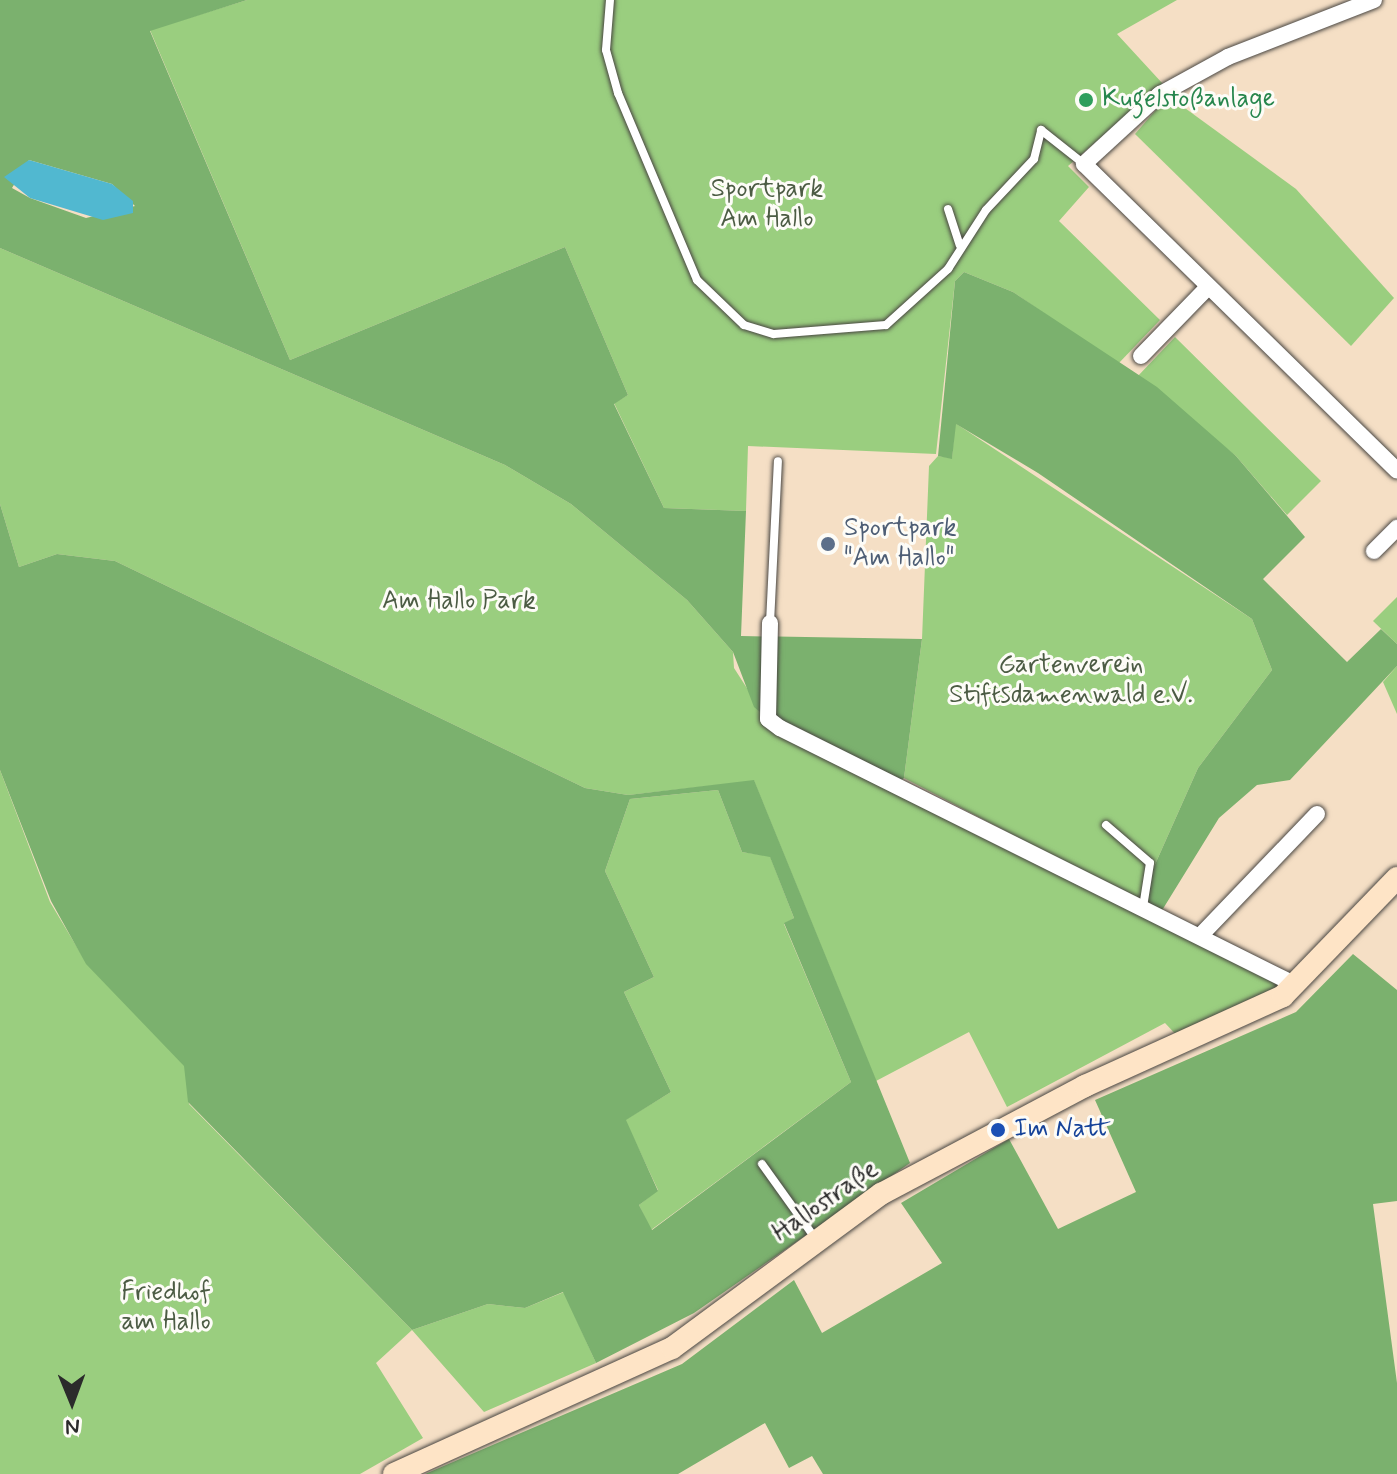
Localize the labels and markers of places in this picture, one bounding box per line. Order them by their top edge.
place label: Kugelstoßanlage [1102,84,1275,116]
marker: Kugelstoßanlage [1077,91,1095,109]
place label: Sportpark "Am Hallo" [844,513,958,574]
marker: Sportpark "Am Hallo" [819,535,837,553]
place label: Im Natt [1014,1114,1112,1146]
marker: Im Natt [989,1121,1007,1139]

